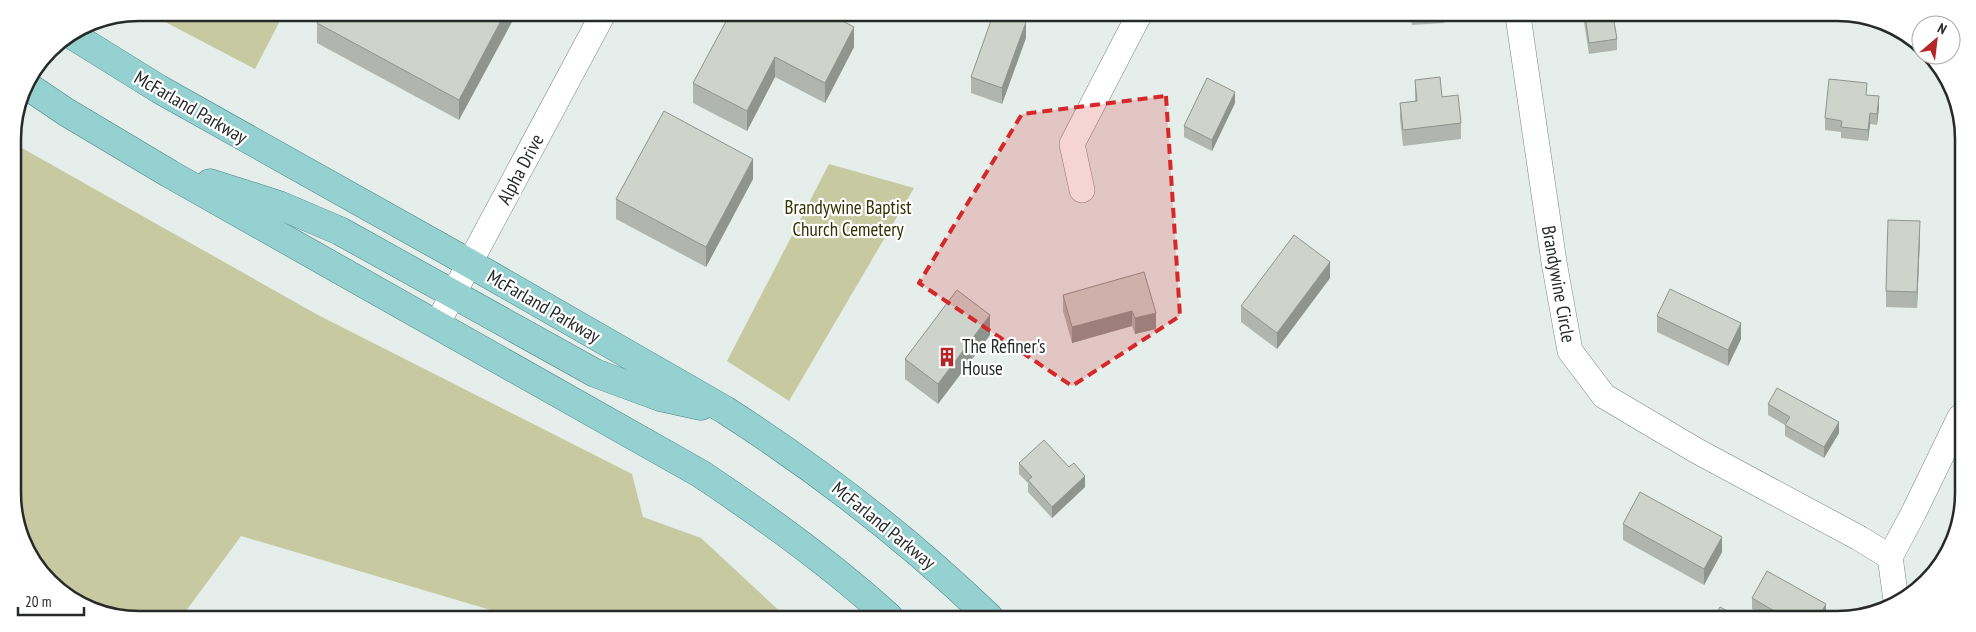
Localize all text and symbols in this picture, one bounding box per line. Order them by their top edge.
north arrow [1911,15,1961,65]
text: N [1935,19,1950,38]
street label: McFarland Parkway [130,65,252,149]
street label: Alpha Drive [492,130,549,208]
park label: Brandywine Baptist Church Cemetery [785,195,912,241]
street label: Brandywine Circle [1537,224,1581,344]
street label: McFarland Parkway [483,264,605,348]
place label: The Refiner's House [962,334,1046,380]
building icon: The Refiner's House [936,346,958,368]
street label: McFarland Parkway [827,476,941,575]
scale bar [18,584,84,616]
text: 20 m [25,592,51,611]

